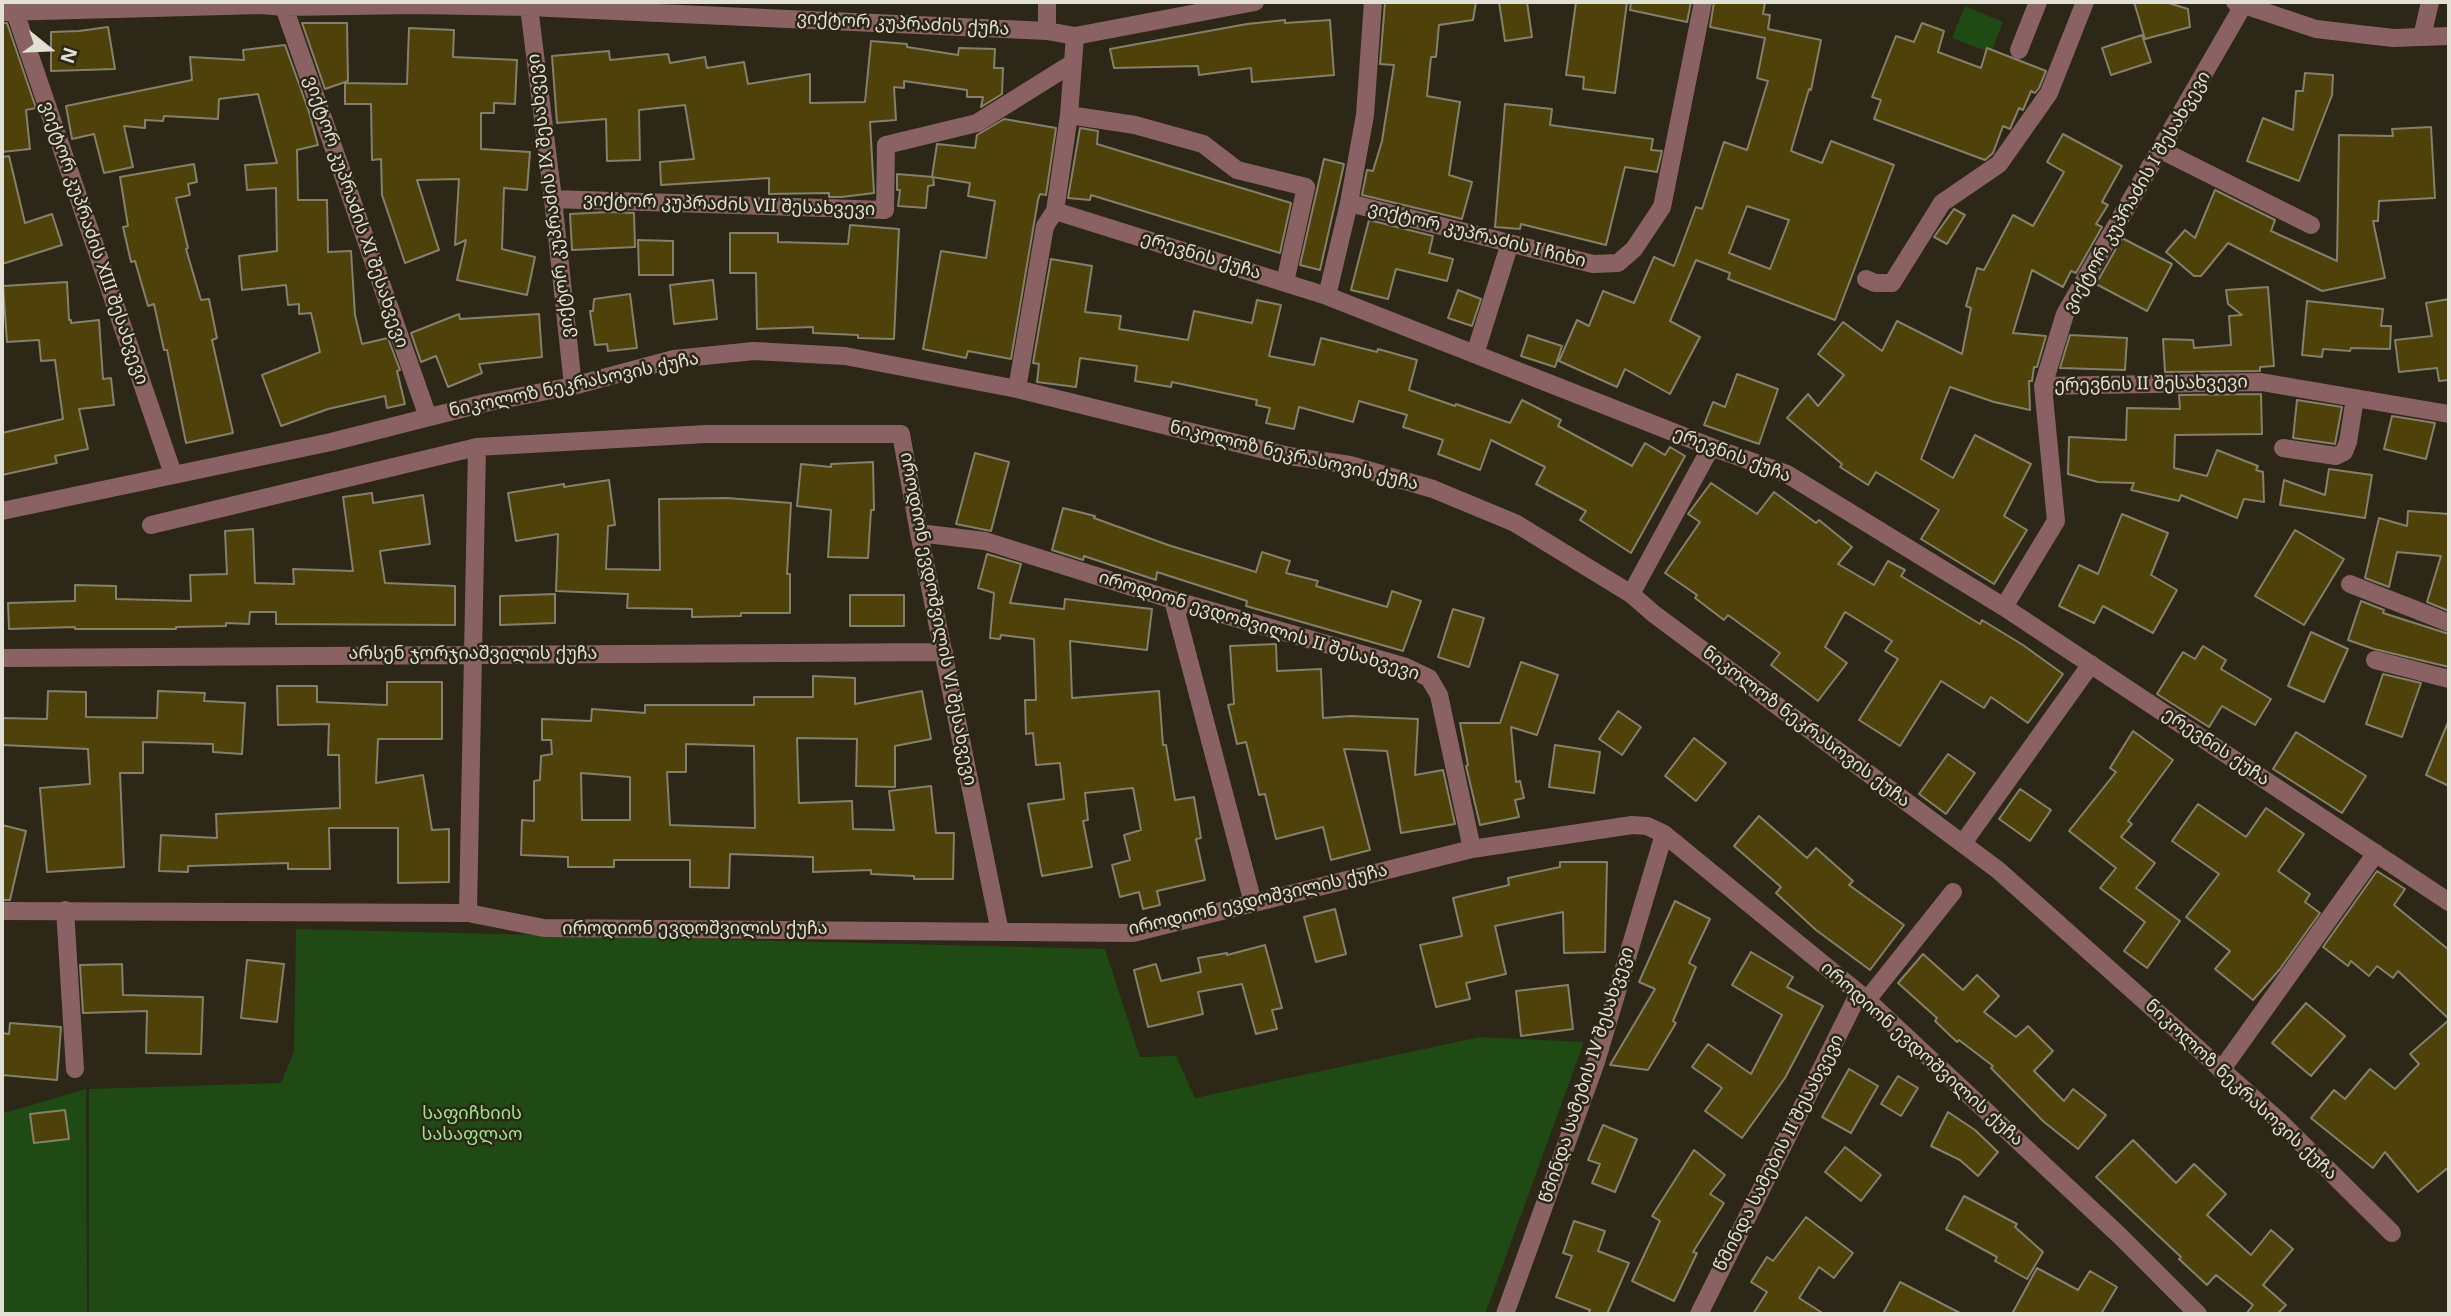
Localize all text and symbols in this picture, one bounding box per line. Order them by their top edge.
street label: ვიქტორ კუპრაძის ქუჩა [796,8,1010,40]
north arrow [14,14,84,84]
text: N [54,44,84,67]
street label: ვიქტორ კუპრაძის IX შესახვევი [523,53,579,339]
street label: ვიქტორ კუპრაძის I შესახვევი [2059,67,2215,317]
street label: ვიქტორ კუპრაძის XI შესახვევი [299,73,413,351]
street label: ვიქტორ კუპრაძის XIII შესახვევი [35,98,153,388]
street label: ვიქტორ კუპრაძის VII შესახვევი [582,189,876,221]
street label: ვიქტორ კუპრაძის I ჩიხი [1366,197,1588,273]
street label: ერევნის ქუჩა [1138,227,1264,285]
street label: ნიკოლოზ ნეკრასოვის ქუჩა [447,348,701,422]
street label: ერევნის II შესახვევი [2054,372,2248,396]
street label: ნიკოლოზ ნეკრასოვის ქუჩა [1167,417,1421,495]
street label: ერევნის ქუჩა [1670,423,1794,487]
street label: იროდიონ ევდოშვილის VI შესახვევი [895,451,981,787]
street label: იროდიონ ევდოშვილის II შესახვევი [1096,567,1422,685]
street label: ნიკოლოზ ნეკრასოვის ქუჩა [1698,642,1914,812]
street label: არსენ ჯორჯიაშვილის ქუჩა [349,643,597,665]
street label: ერევნის ქუჩა [2158,703,2274,791]
street label: იროდიონ ევდოშვილის ქუჩა [1126,860,1390,940]
street label: იროდიონ ევდოშვილის ქუჩა [562,918,828,940]
street label: წმინდა სამების IV შესახვევი [1535,944,1639,1206]
street label: იროდიონ ევდოშვილის ქუჩა [1816,957,2028,1151]
street label: ნიკოლოზ ნეკრასოვის ქუჩა [2140,995,2342,1185]
street label: წმინდა სამების II შესახვევი [1710,1031,1848,1275]
park label: საფიჩხიის სასაფლაო [422,1103,522,1146]

